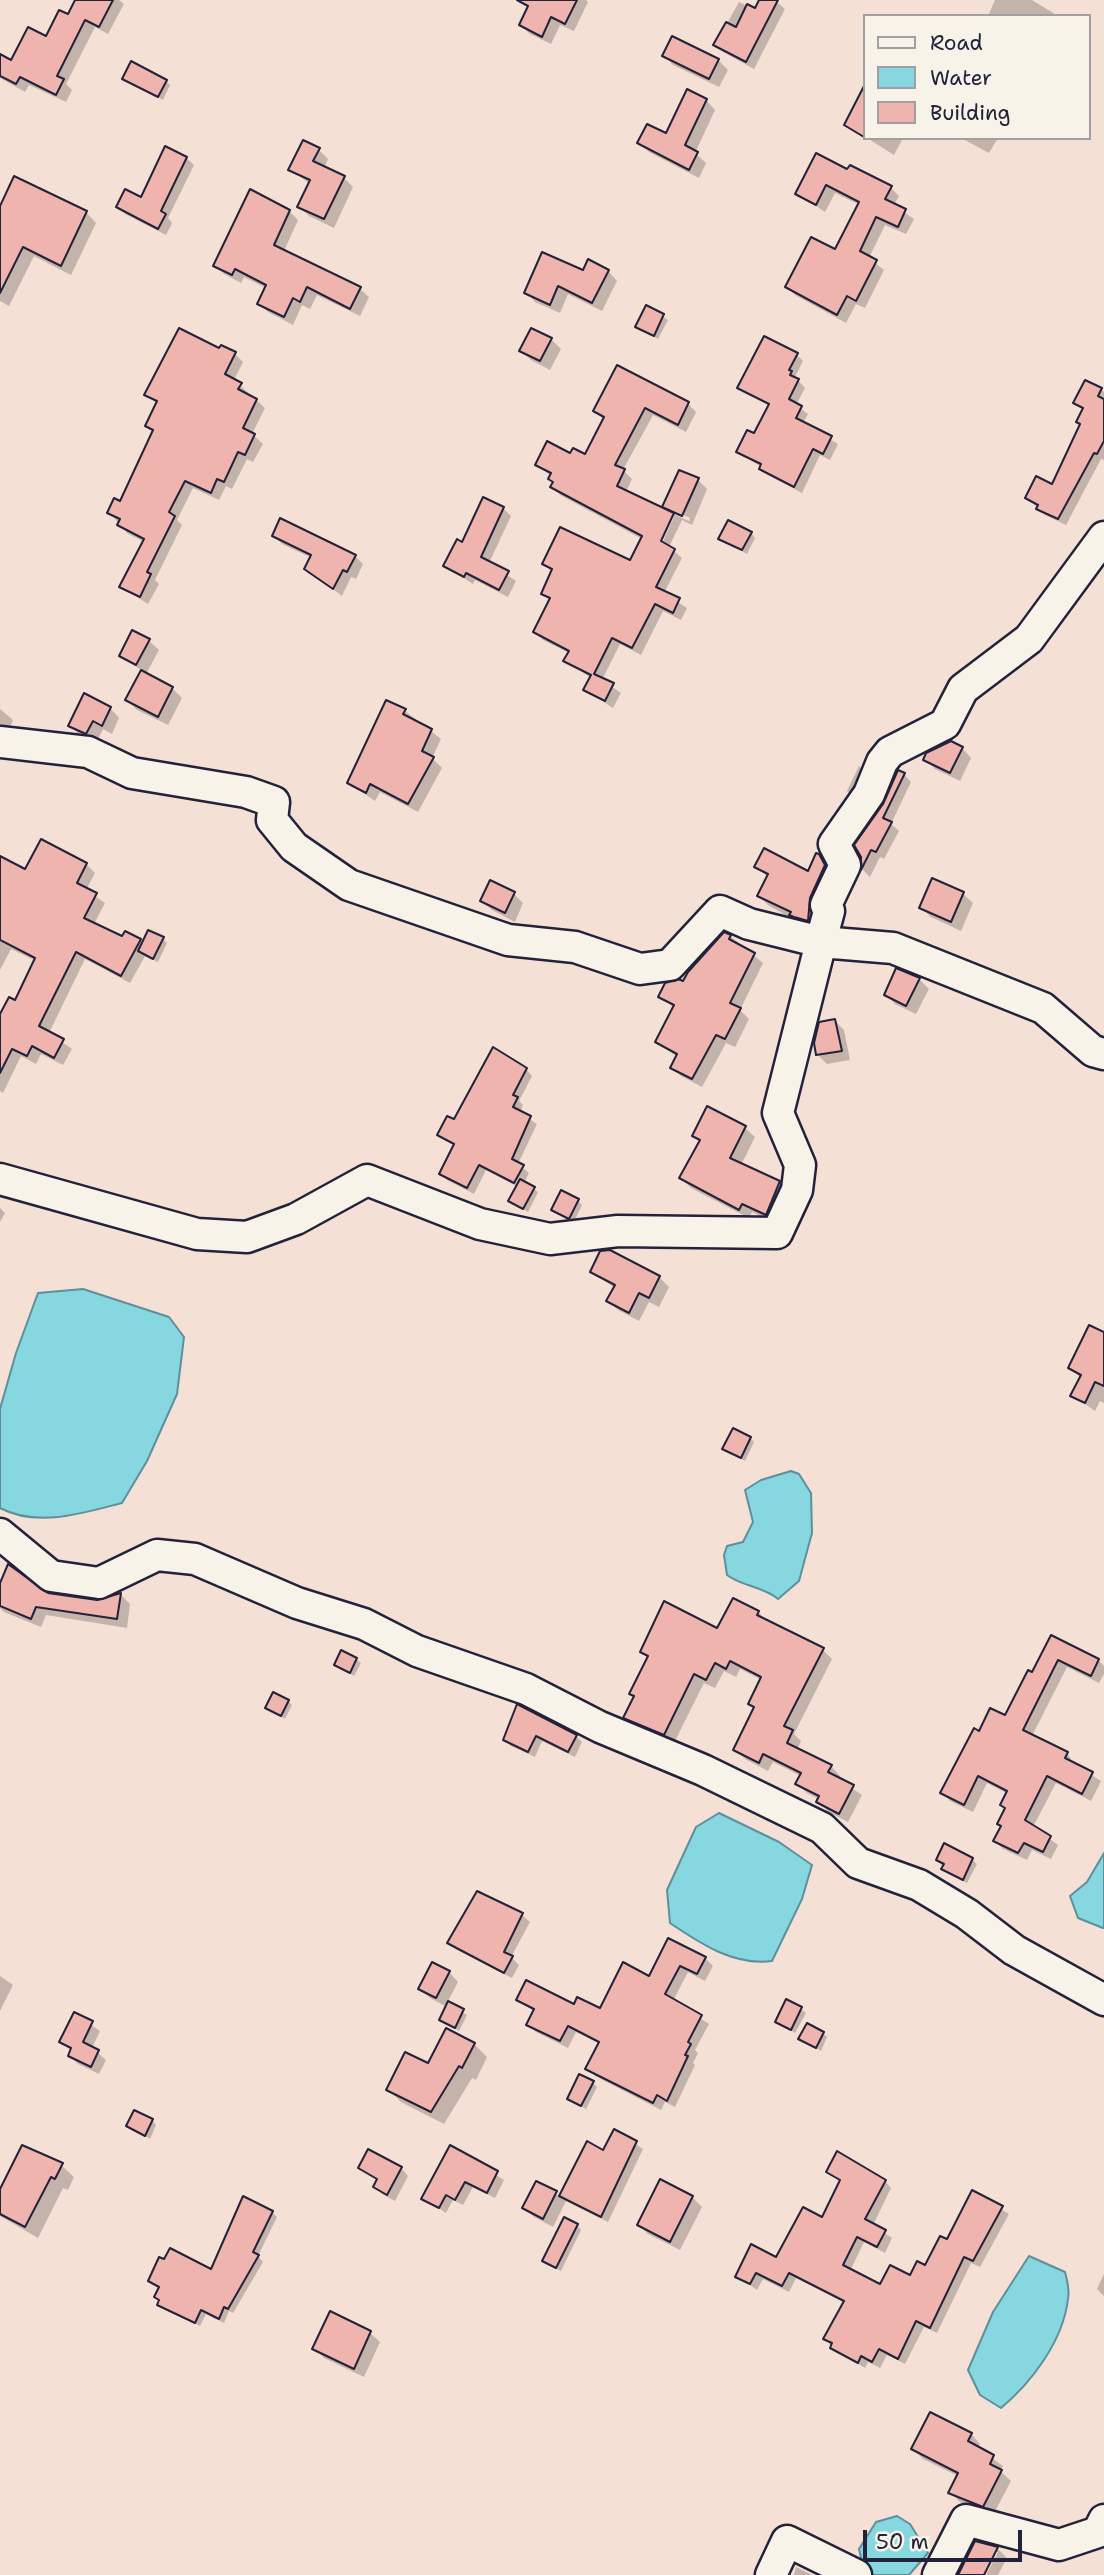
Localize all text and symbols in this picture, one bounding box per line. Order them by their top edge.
legend [862,14,1090,140]
text: Road [930,29,983,57]
text: Water [930,64,992,92]
text: Building [930,99,1010,127]
scale bar [866,2516,1025,2560]
text: 50 m [876,2528,929,2556]

